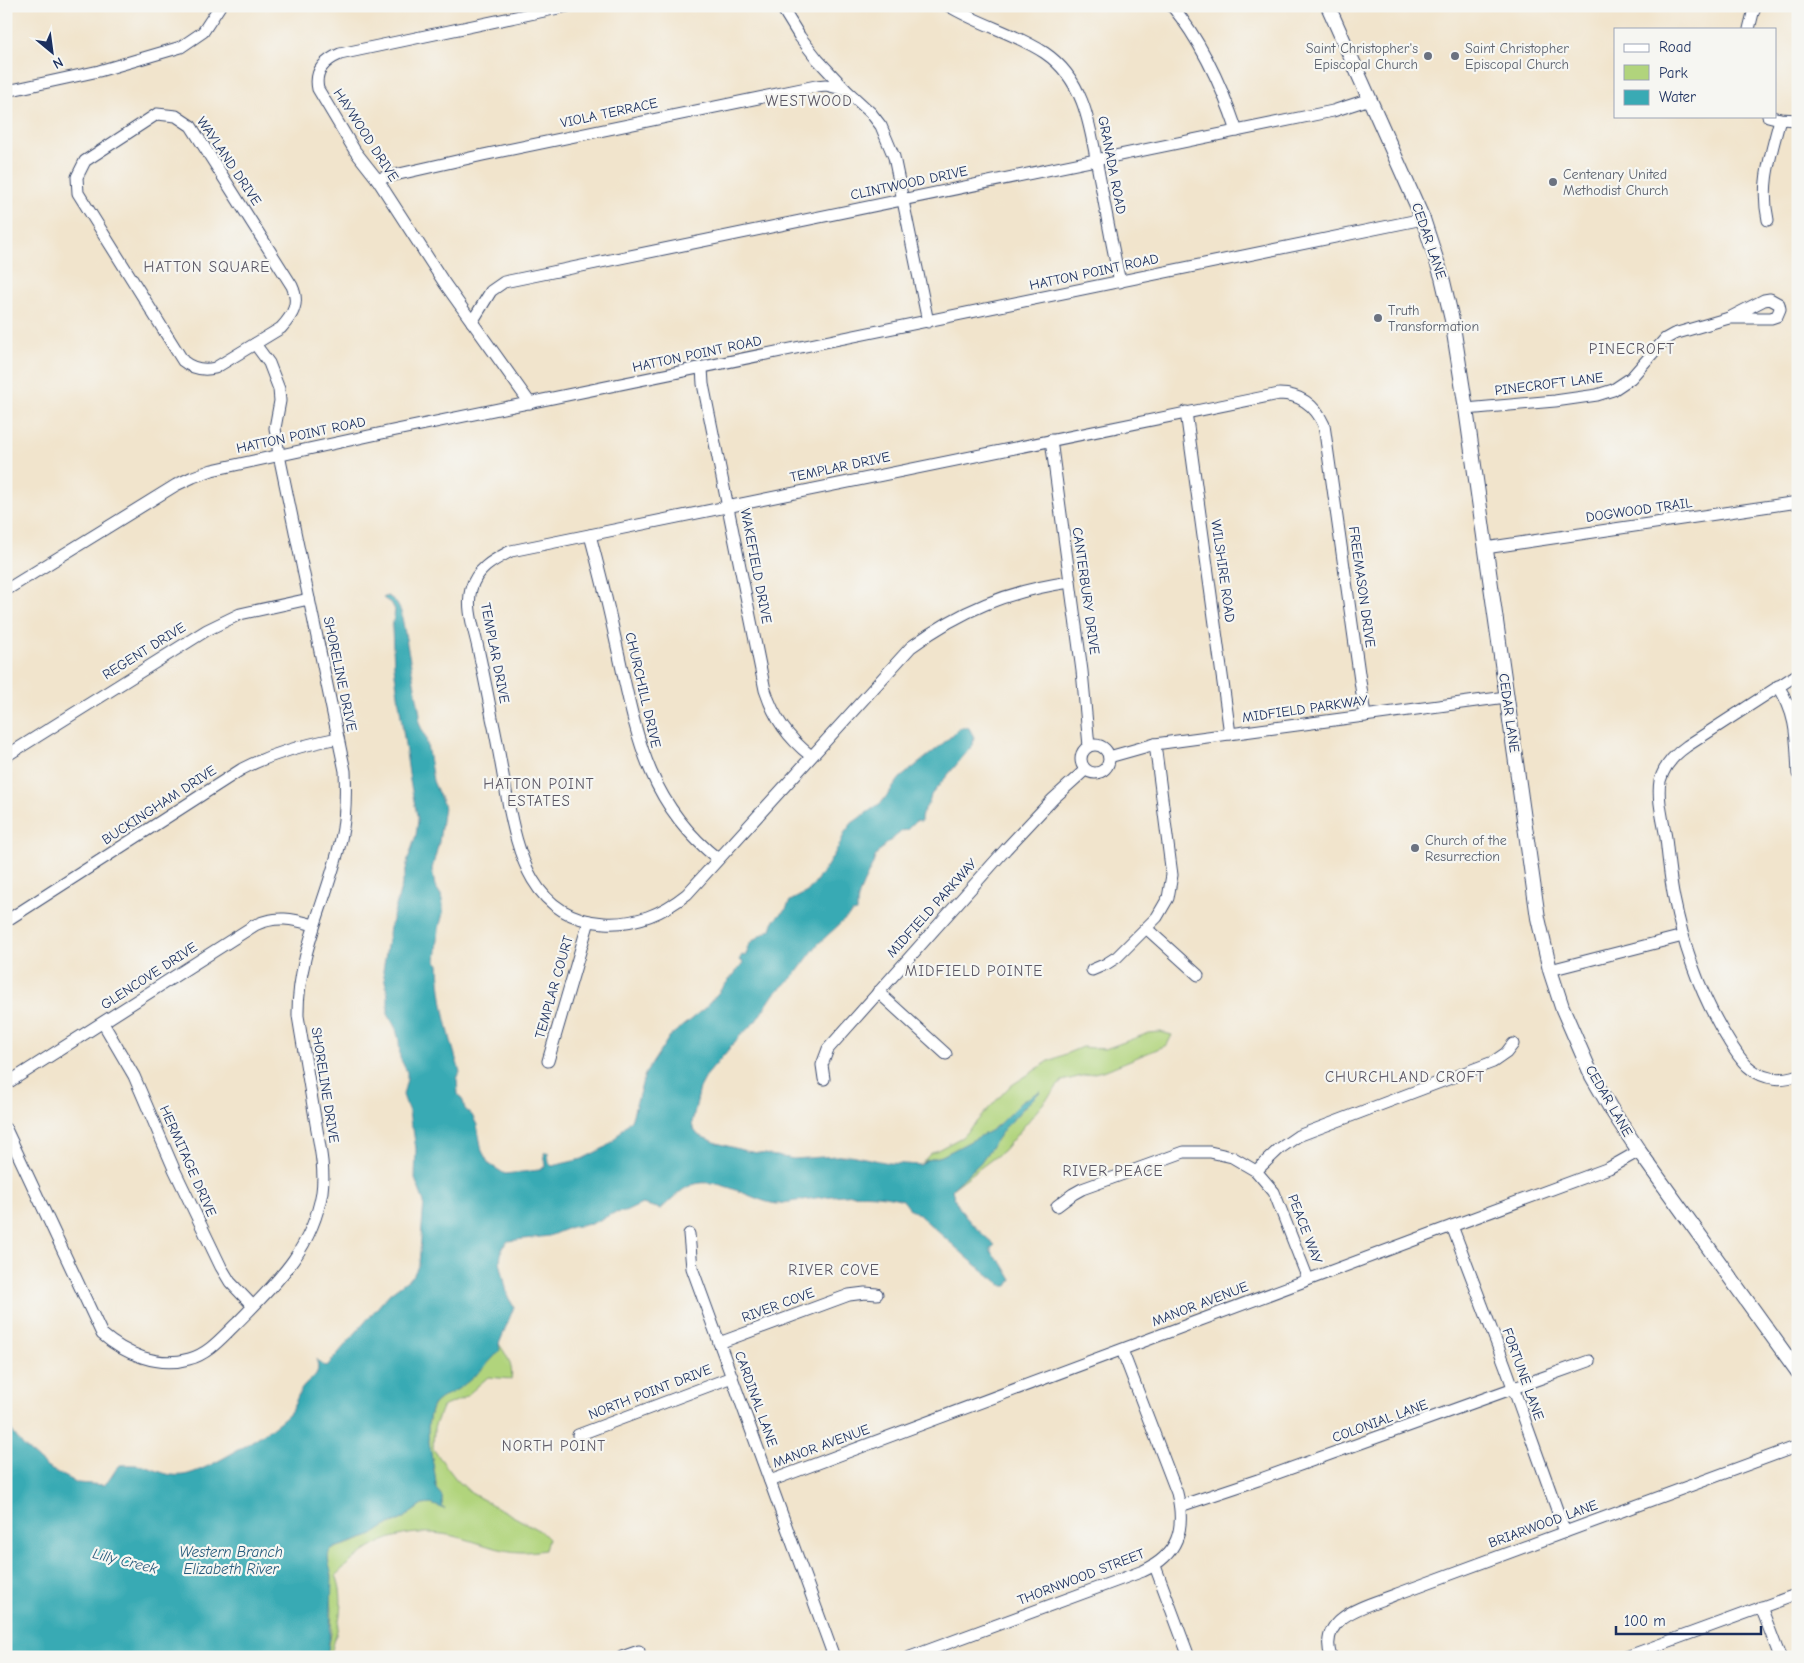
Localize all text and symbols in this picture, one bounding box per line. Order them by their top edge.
north arrow [28,28,78,78]
legend [1614,28,1776,118]
text: Road [1659,38,1691,56]
place label: Saint Christopher's Episcopal Church [1306,40,1418,73]
place label: Saint Christopher Episcopal Church [1465,40,1569,73]
marker: Saint Christopher's Episcopal Church [1422,50,1434,62]
marker: Saint Christopher Episcopal Church [1449,50,1461,62]
text: N [50,53,66,73]
text: Park [1659,64,1688,82]
street label: HAYWOOD DRIVE [330,85,402,185]
text: Water [1659,88,1696,106]
district label: WESTWOOD [765,92,853,110]
street label: VIOLA TERRACE [559,94,659,132]
street label: WAYLAND DRIVE [193,113,265,209]
street label: GRANADA ROAD [1094,114,1130,216]
street label: CLINTWOOD DRIVE [849,162,969,204]
place label: Centenary United Methodist Church [1563,166,1668,199]
marker: Centenary United Methodist Church [1547,176,1559,188]
street label: CEDAR LANE [1408,201,1450,281]
street label: HATTON POINT ROAD [1028,250,1160,294]
district label: HATTON SQUARE [144,258,270,276]
place label: Truth Transformation [1388,302,1479,335]
marker: Truth Transformation [1372,312,1384,324]
street label: HATTON POINT ROAD [631,332,763,376]
district label: PINECROFT [1589,340,1675,358]
street label: PINECROFT LANE [1494,369,1604,399]
street label: HATTON POINT ROAD [235,413,367,457]
street label: TEMPLAR DRIVE [788,448,892,486]
street label: DOGWOOD TRAIL [1585,494,1693,526]
street label: WAKEFIELD DRIVE [737,507,775,625]
street label: WILSHIRE ROAD [1207,518,1239,624]
street label: FREEMASON DRIVE [1345,525,1379,649]
street label: CANTERBURY DRIVE [1069,526,1103,656]
street label: TEMPLAR DRIVE [477,601,513,705]
street label: SHORELINE DRIVE [320,615,360,733]
street label: REGENT DRIVE [99,619,189,683]
street label: CHURCHILL DRIVE [621,631,665,749]
street label: CEDAR LANE [1495,672,1523,754]
street label: MIDFIELD PARKWAY [1241,692,1370,726]
street label: BUCKINGHAM DRIVE [99,762,219,848]
district label: HATTON POINT ESTATES [483,775,595,810]
place label: Church of the Resurrection [1425,832,1507,865]
marker: Church of the Resurrection [1409,842,1421,854]
street label: MIDFIELD PARKWAY [883,855,981,961]
street label: TEMPLAR COURT [531,933,577,1040]
street label: GLENCOVE DRIVE [98,939,200,1013]
district label: MIDFIELD POINTE [905,962,1043,980]
street label: SHORELINE DRIVE [307,1026,343,1144]
street label: CEDAR LANE [1582,1062,1636,1140]
district label: CHURCHLAND CROFT [1325,1068,1485,1086]
street label: HERMITAGE DRIVE [156,1103,220,1219]
district label: RIVER PEACE [1062,1162,1164,1180]
street label: PEACE WAY [1284,1192,1326,1267]
district label: RIVER COVE [788,1261,880,1279]
street label: MANOR AVENUE [1149,1278,1251,1330]
street label: RIVER COVE [739,1284,817,1326]
street label: FORTUNE LANE [1498,1325,1548,1423]
street label: CARDINAL LANE [731,1349,781,1449]
street label: NORTH POINT DRIVE [586,1361,714,1423]
street label: COLONIAL LANE [1330,1396,1430,1446]
street label: MANOR AVENUE [770,1421,872,1471]
district label: NORTH POINT [502,1437,606,1455]
street label: BRIARWOOD LANE [1486,1496,1600,1552]
water label: Western Branch Elizabeth River [179,1543,283,1578]
water label: Lilly Creek [91,1544,160,1578]
street label: THORNWOOD STREET [1015,1545,1148,1609]
scale bar [1616,1603,1762,1635]
text: 100 m [1624,1612,1666,1630]

